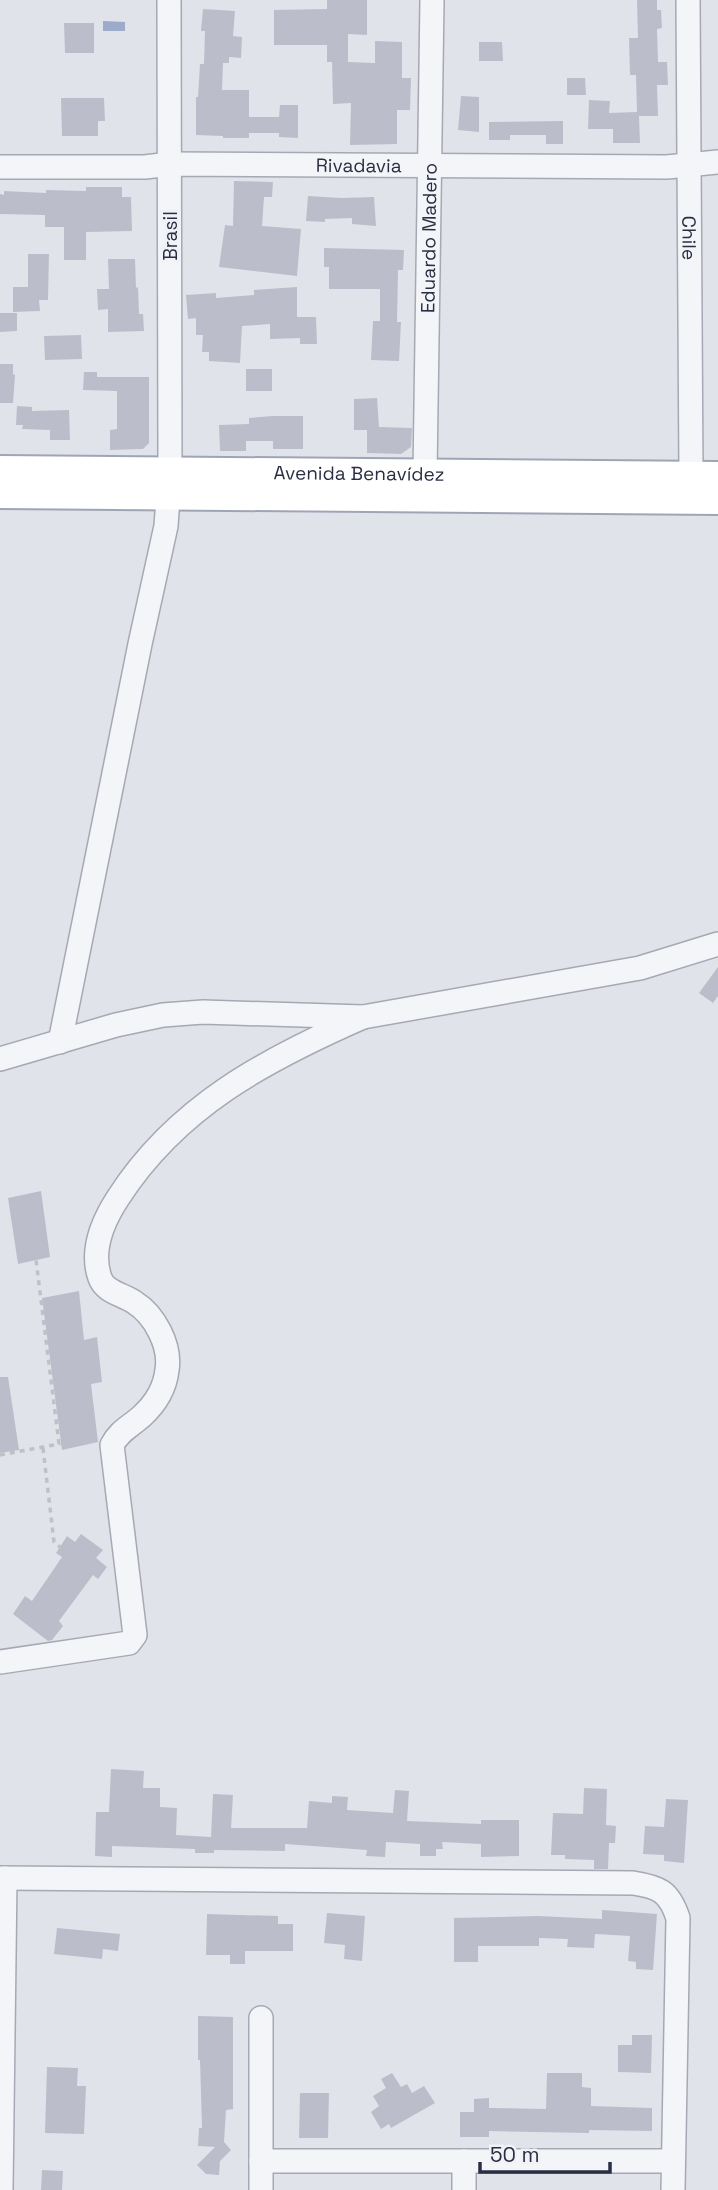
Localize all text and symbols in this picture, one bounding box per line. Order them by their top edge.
street label: Rivadavia [316,153,402,178]
street label: Eduardo Madero [415,163,443,313]
street label: Brasil [158,211,183,261]
street label: Chile [676,216,702,260]
street label: Avenida Benavídez [273,460,445,487]
scale bar [480,2130,610,2174]
text: 50 m [490,2141,540,2168]

